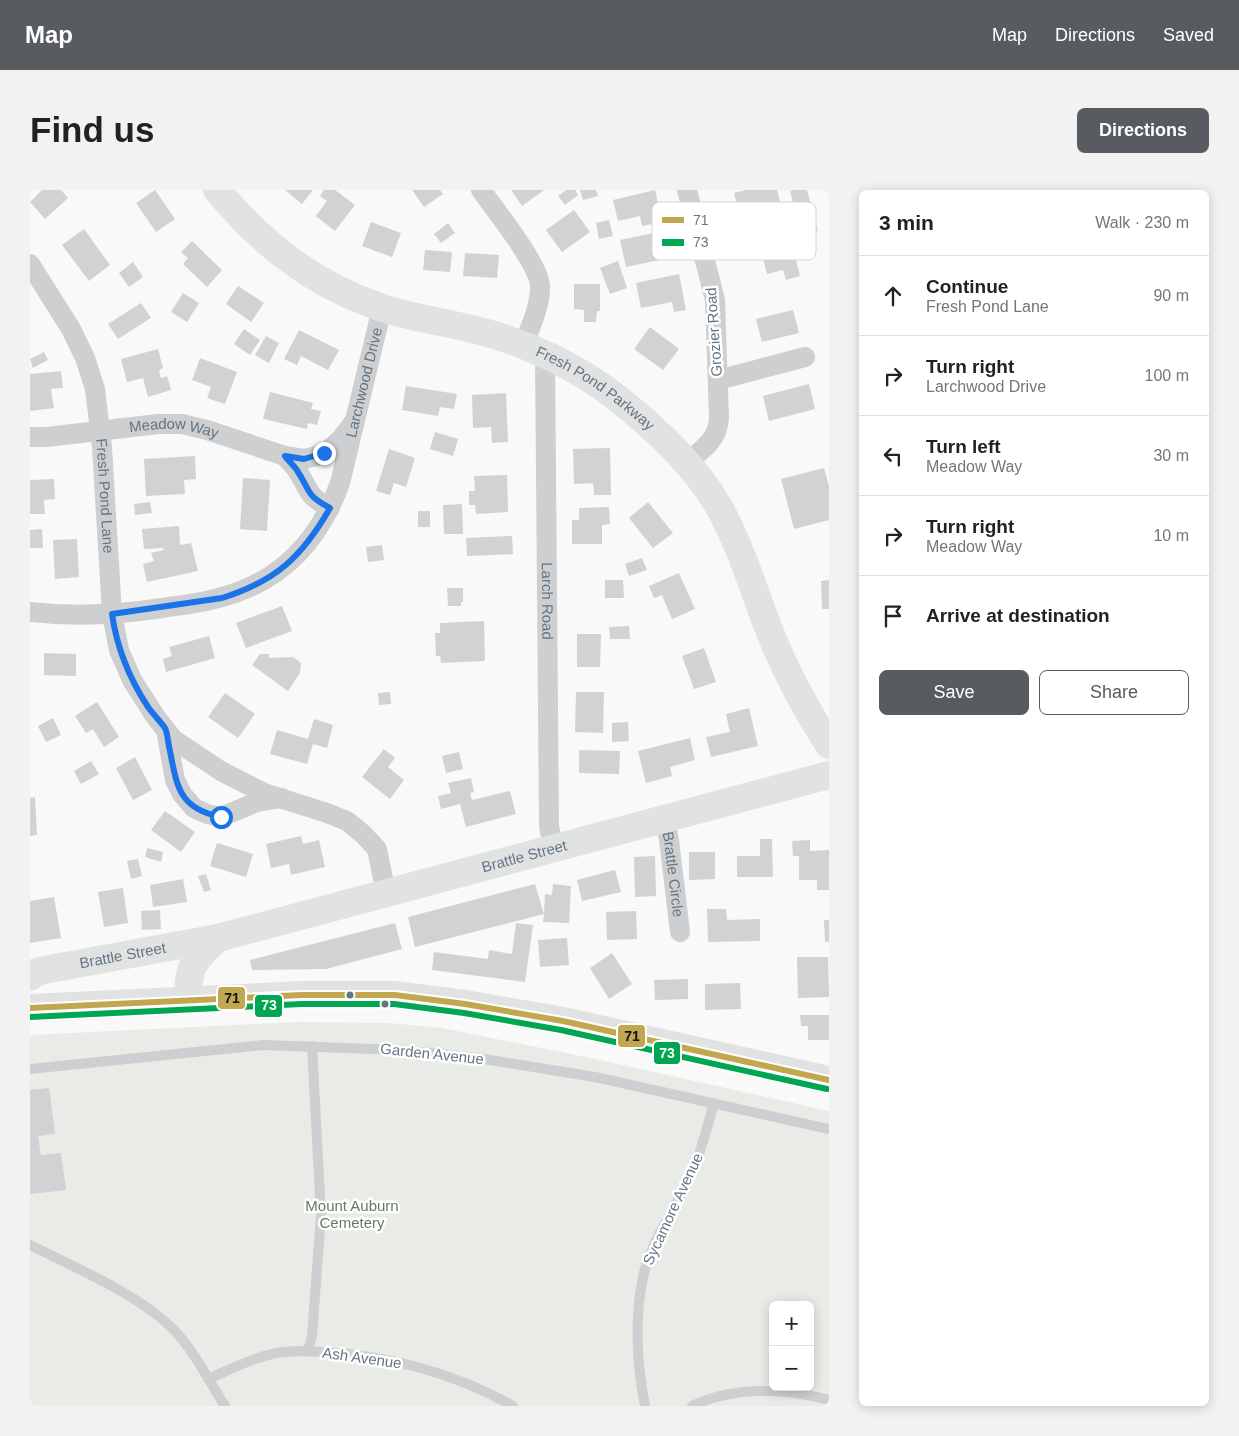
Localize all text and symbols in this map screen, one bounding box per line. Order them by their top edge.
text: Map [25,21,73,48]
text: Map [992,25,1027,45]
text: Directions [1055,25,1135,45]
text: Saved [1163,25,1214,45]
button: Directions [1077,108,1209,153]
text: Find us [30,110,154,149]
legend [652,202,816,260]
text: 3 min [879,211,934,234]
text: 71 [693,212,709,228]
text: Walk · 230 m [1095,214,1189,231]
text: 73 [693,234,709,250]
text: Continue [926,276,1008,297]
icon: ahead [879,282,907,310]
street label: Grozier Road [702,287,725,377]
text: 90 m [1153,287,1189,304]
text: Fresh Pond Lane [926,298,1049,315]
street label: Larchwood Drive [342,326,385,439]
street label: Fresh Pond Parkway [533,342,658,434]
text: Turn right [926,356,1014,377]
icon: right [879,362,907,390]
text: 100 m [1145,367,1189,384]
text: Larchwood Drive [926,378,1046,395]
street label: Meadow Way [128,415,221,441]
text: Turn left [926,436,1001,457]
street label: Fresh Pond Lane [93,437,117,554]
route end [313,442,336,465]
icon: left [879,442,907,470]
text: 30 m [1153,447,1189,464]
text: Meadow Way [926,458,1022,475]
text: Turn right [926,516,1014,537]
icon: right [879,522,907,550]
text: 10 m [1153,527,1189,544]
text: Meadow Way [926,538,1022,555]
street label: Larch Road [539,562,556,640]
icon: arrive [879,602,907,630]
text: Arrive at destination [926,605,1110,626]
button: Save [879,670,1029,715]
button: Share [1039,670,1189,715]
route start [210,806,233,829]
street label: Brattle Circle [660,830,687,918]
street label: Brattle Street [480,836,569,875]
street label: Brattle Street [78,939,168,971]
line badge: 71 [217,986,246,1010]
text: 71 [224,990,240,1006]
unlabelled marker [345,990,355,1000]
line badge: 73 [254,994,283,1018]
text: 73 [261,997,277,1013]
unlabelled marker [380,999,390,1009]
line badge: 71 [617,1024,646,1048]
text: 71 [624,1028,640,1044]
street label: Garden Avenue [379,1040,485,1067]
line badge: 73 [653,1041,681,1065]
text: 73 [659,1045,675,1061]
street label: Sycamore Avenue [639,1150,706,1267]
park label: Mount Auburn Cemetery [305,1197,399,1231]
map controls [769,1301,814,1391]
button: + [769,1301,814,1346]
street label: Ash Avenue [321,1344,403,1371]
button: − [769,1346,814,1391]

